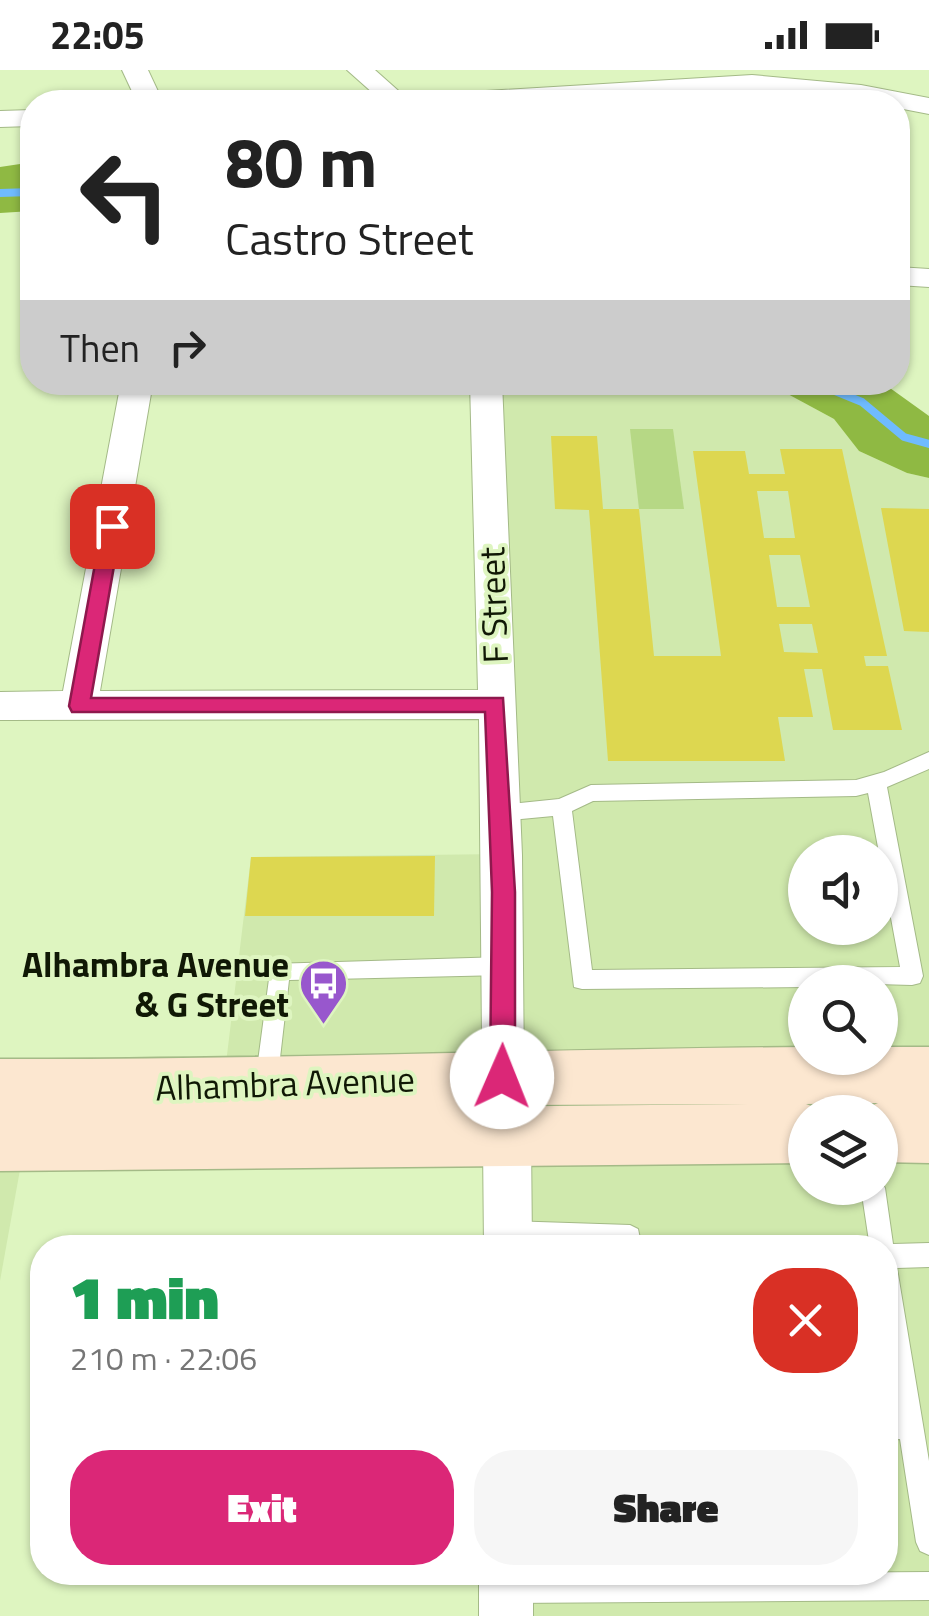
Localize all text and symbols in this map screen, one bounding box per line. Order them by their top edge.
text: 22:05 [50,6,145,64]
text: 80 m [225,108,378,214]
icon: left [60,130,190,260]
text: Castro Street [225,204,474,272]
text: Then [60,319,140,377]
icon: right [160,320,215,375]
pin [70,484,155,569]
icon: arrive [85,499,140,554]
street label: F Street [464,546,522,664]
map controls [788,835,898,1205]
button: sound [788,835,898,945]
place label: Alhambra Avenue & G Street [22,937,289,1031]
bus stop icon: Alhambra Avenue & G Street [298,958,350,1026]
button: search [788,965,898,1075]
position arrow [450,1025,554,1129]
street label: Alhambra Avenue [154,1051,416,1115]
button: layers [788,1095,898,1205]
text: 1 min [70,1251,219,1342]
button: close [753,1268,858,1373]
text: 210 m · 22:06 [70,1334,257,1382]
button: Exit [70,1450,454,1565]
button: Share [474,1450,858,1565]

